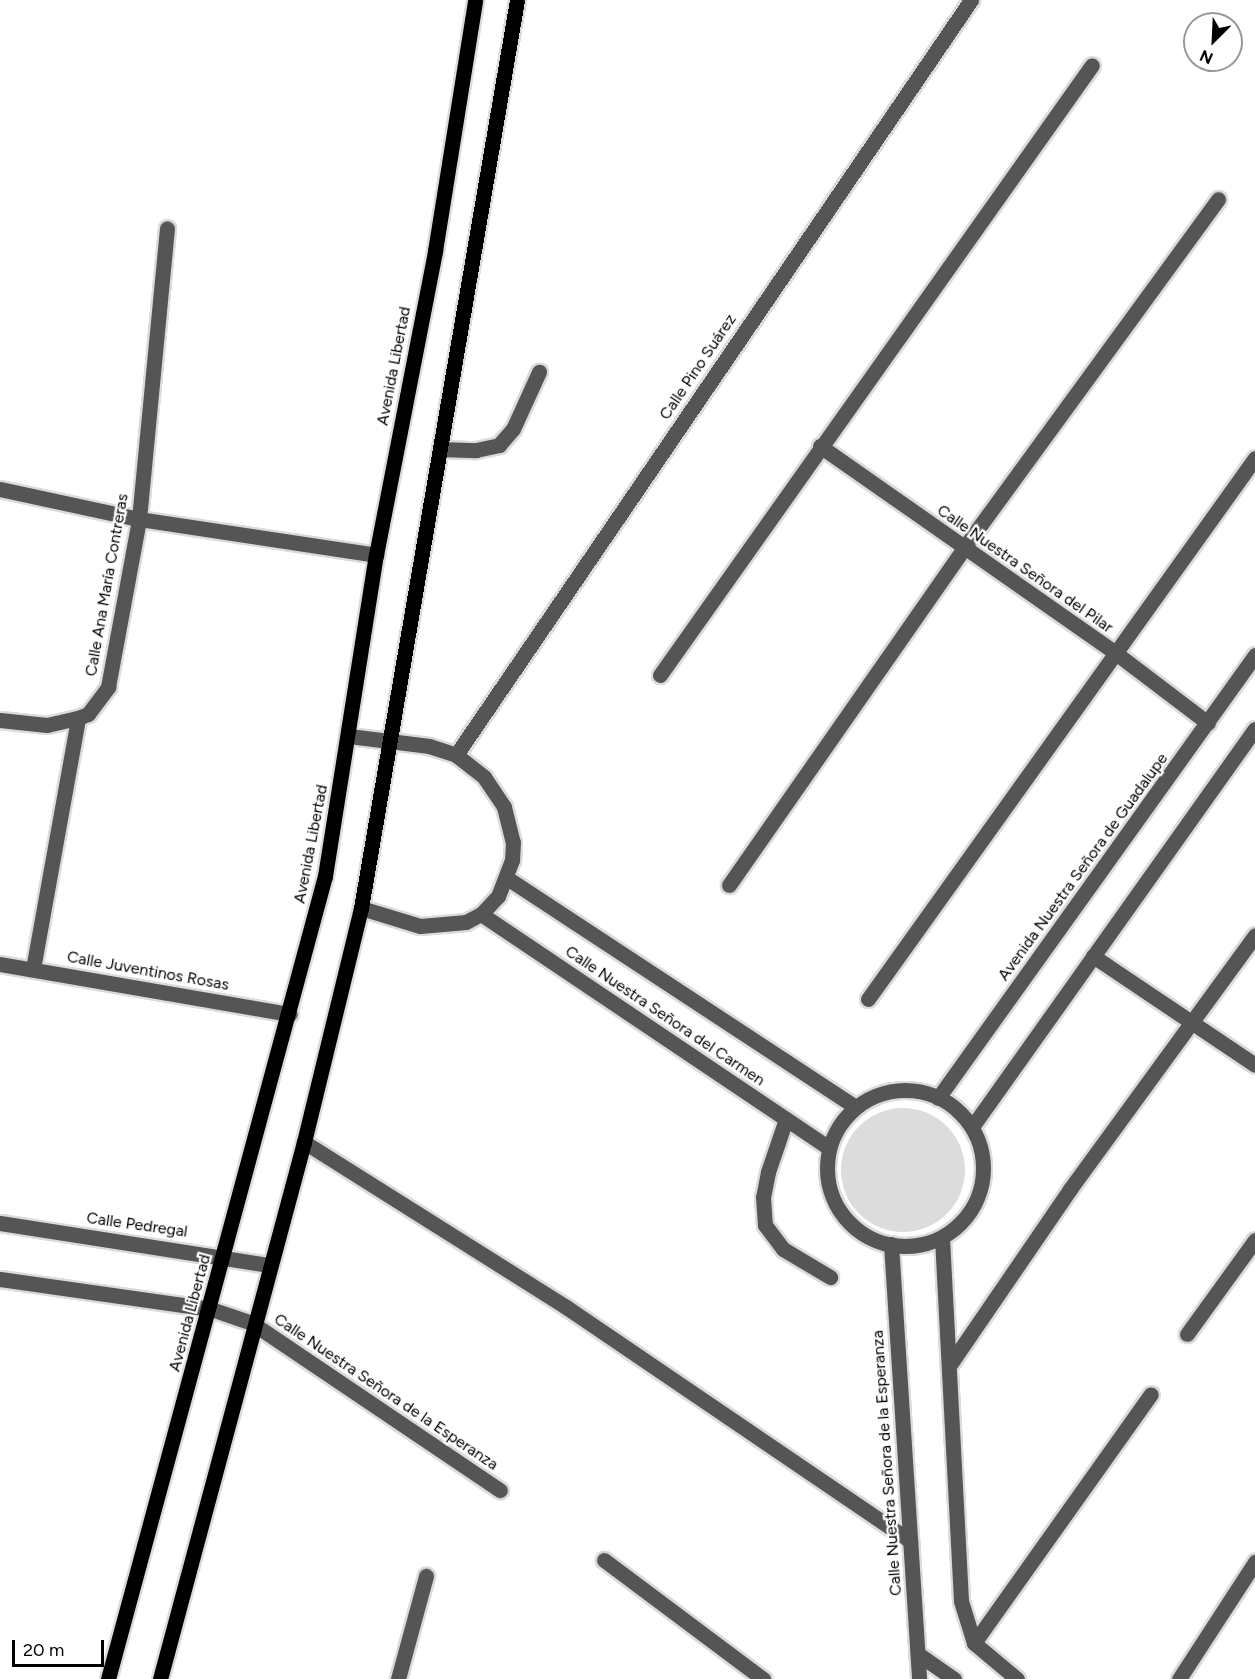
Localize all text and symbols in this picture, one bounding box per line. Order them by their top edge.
north arrow [1183,12,1243,72]
text: N [1197,46,1216,68]
street label: Avenida Libertad [373,305,415,427]
street label: Calle Pino Suárez [656,310,740,424]
street label: Calle Ana María Contreras [81,492,133,678]
street label: Calle Nuestra Señora del Pilar [933,501,1117,637]
street label: Avenida Nuestra Señora de Guadalupe [994,750,1172,984]
street label: Avenida Libertad [290,783,332,905]
street label: Calle Nuestra Señora del Carmen [561,942,769,1090]
street label: Calle Juventinos Rosas [66,947,230,995]
street label: Calle Pedregal [85,1208,189,1242]
street label: Avenida Libertad [165,1252,215,1374]
street label: Calle Nuestra Señora de la Esperanza [270,1310,502,1474]
street label: Calle Nuestra Señora de la Esperanza [868,1330,906,1596]
scale bar [15,1628,106,1666]
text: 20 m [23,1639,64,1661]

